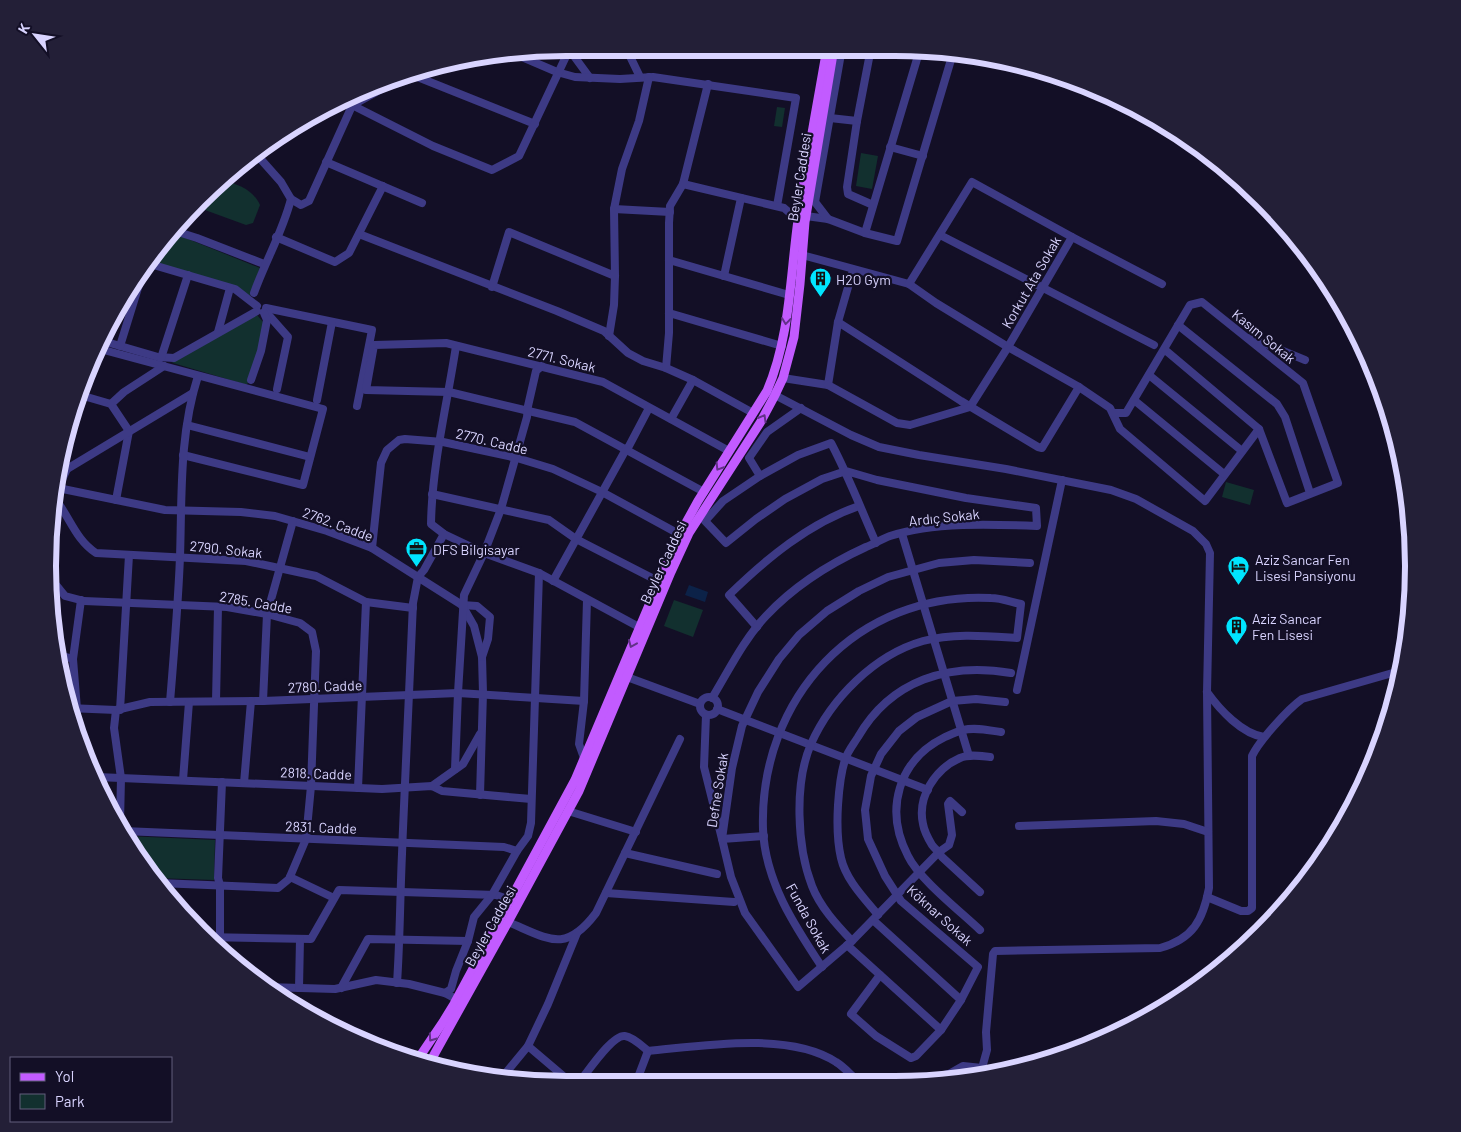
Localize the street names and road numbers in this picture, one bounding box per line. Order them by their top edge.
street label: Beyler Caddesi [784,131,814,223]
street label: Korkut Ata Sokak [998,233,1064,331]
street label: Kasım Sokak [1229,305,1299,367]
street label: 2771. Sokak [526,342,598,376]
street label: 2770. Cadde [454,424,530,458]
street label: 2762. Cadde [300,503,376,545]
street label: Ardıç Sokak [908,505,980,529]
street label: Beyler Caddesi [636,518,690,606]
street label: 2790. Sokak [189,537,263,561]
street label: 2785. Cadde [218,587,294,617]
street label: 2780. Cadde [288,676,362,696]
street label: Defne Sokak [703,751,731,829]
street label: 2818. Cadde [280,763,352,783]
street label: 2831. Cadde [285,817,357,837]
street label: Funda Sokak [783,880,835,956]
street label: Köknar Sokak [904,881,976,949]
street label: Beyler Caddesi [461,883,519,969]

